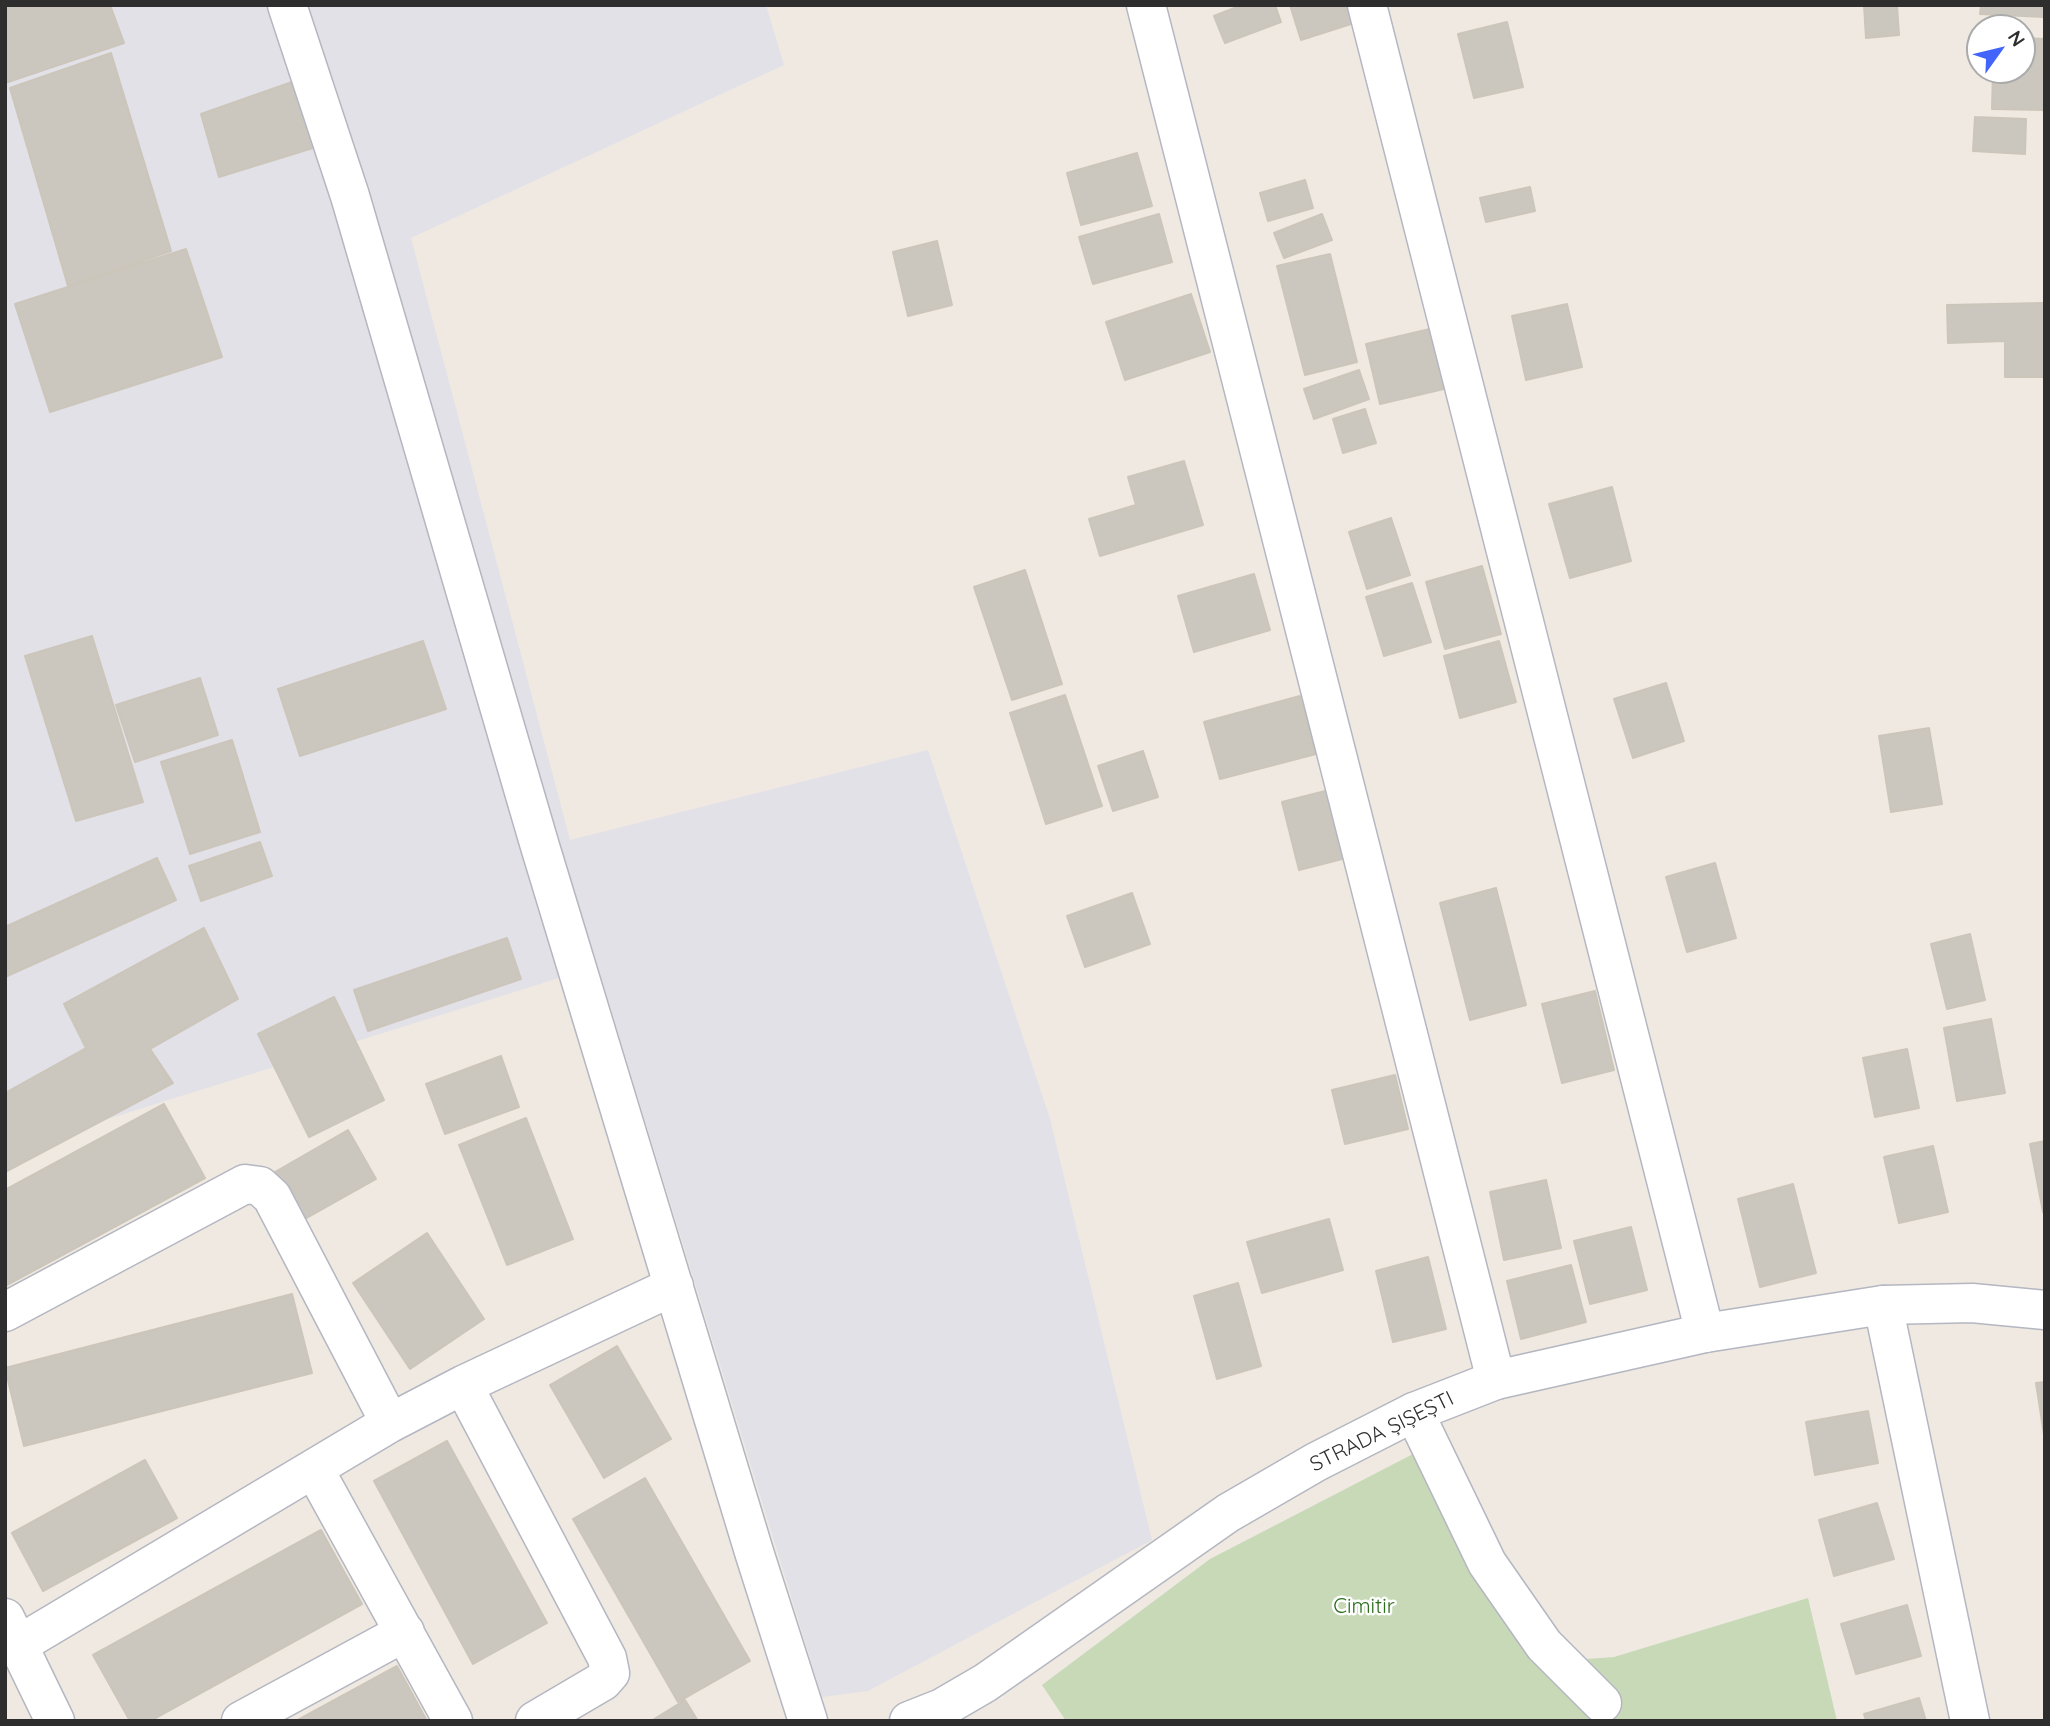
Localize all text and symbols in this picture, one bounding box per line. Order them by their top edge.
north arrow [1966,14,2036,84]
text: N [2003,26,2031,51]
street label: STRADA ȘIȘEȘTI [1306,1386,1458,1478]
park label: Cimitir [1333,1594,1395,1620]

